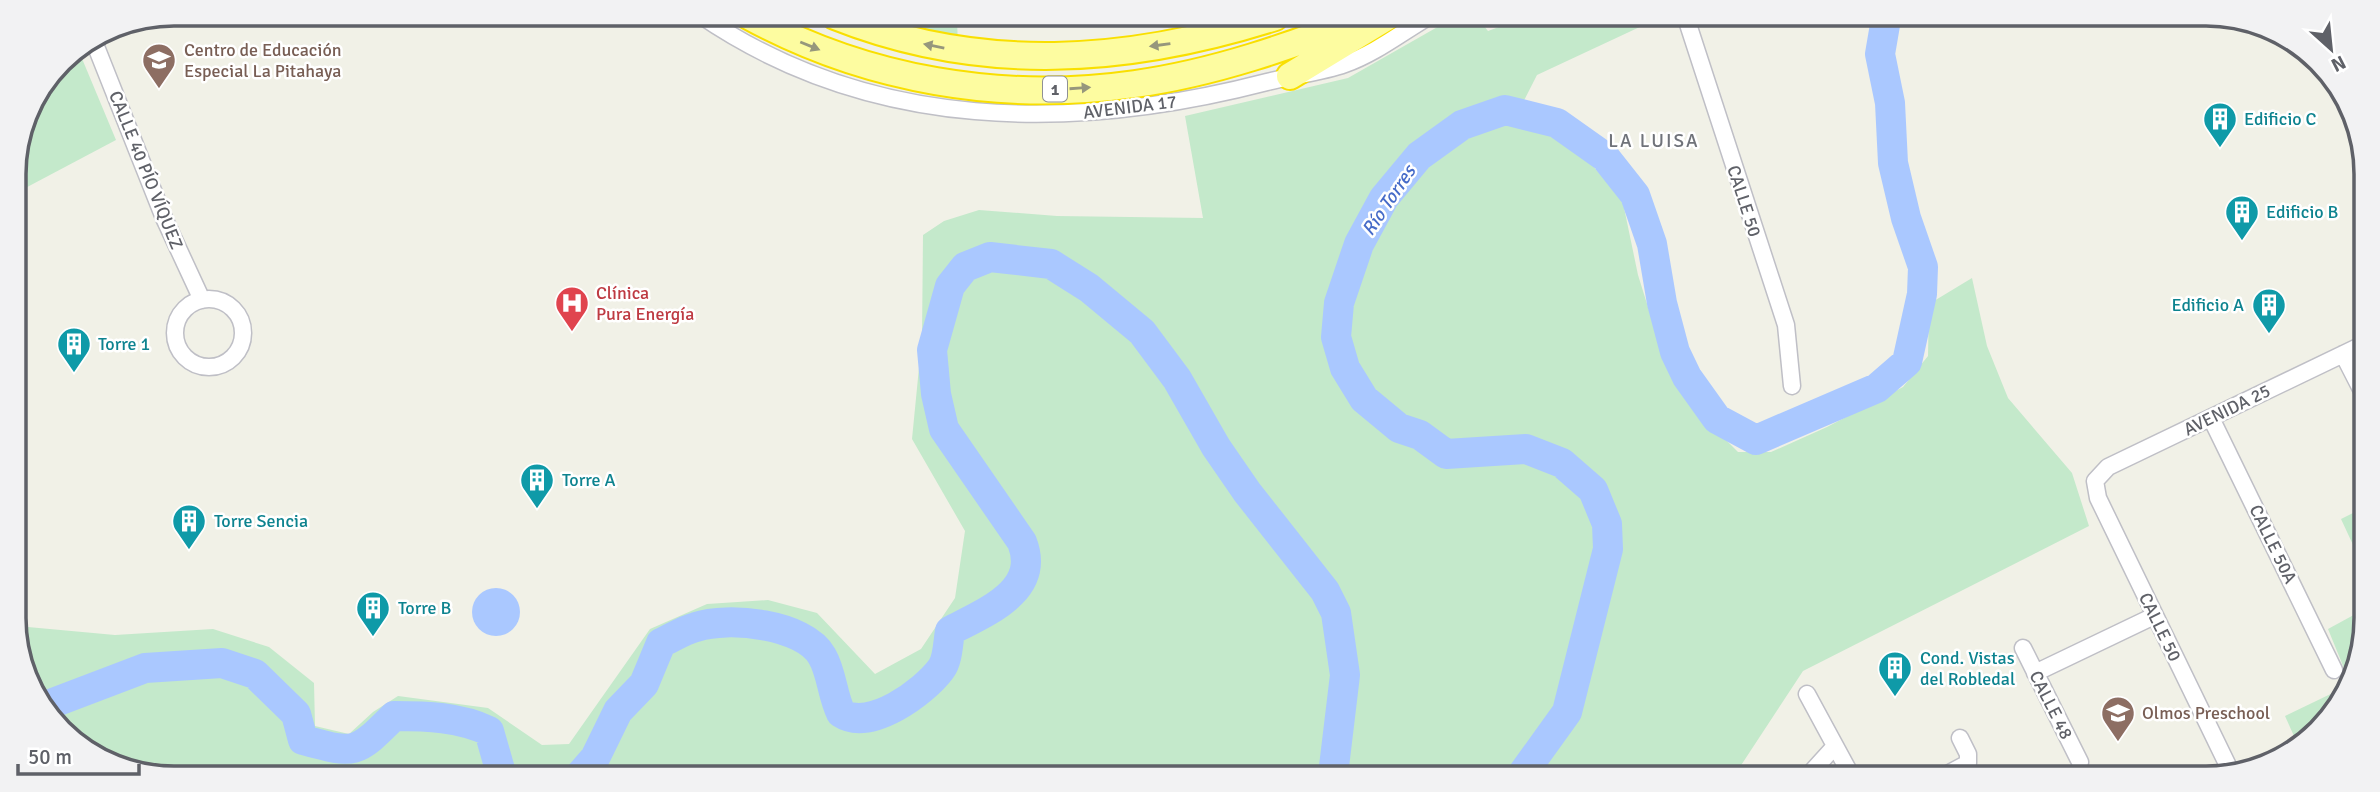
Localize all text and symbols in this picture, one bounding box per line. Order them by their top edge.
north arrow [2296,14,2366,84]
place label: Centro de Educación Especial La Pitahaya [184,39,342,82]
one-way arrow [1149,39,1171,50]
one-way arrow [799,40,820,51]
school or university icon: Centro de Educación Especial La Pitahaya [140,41,178,90]
one-way arrow [923,41,945,52]
text: N [2327,50,2350,77]
road number: 1 [1043,76,1067,102]
one-way arrow [1069,82,1091,93]
street label: CALLE 40 PÍO VÍQUEZ [104,88,188,252]
street label: AVENIDA 17 [1082,90,1178,124]
building icon: Edificio C [2201,100,2239,149]
place label: Edificio C [2244,108,2317,130]
district label: LA LUISA [1608,129,1700,153]
water label: Río Torres [1357,159,1422,240]
street label: CALLE 50 [1722,162,1766,240]
building icon: Edificio B [2223,193,2261,242]
place label: Edificio B [2266,201,2339,223]
place label: Clínica Pura Energía [596,282,694,325]
hospital icon: Clínica Pura Energía [553,284,591,333]
building icon: Edificio A [2250,286,2288,335]
place label: Edificio A [2171,294,2244,316]
building icon: Torre 1 [55,325,93,374]
place label: Torre 1 [98,333,150,355]
street label: AVENIDA 25 [2180,380,2274,440]
building icon: Torre A [518,461,556,510]
place label: Torre A [562,469,616,491]
street label: CALLE 50A [2245,501,2301,587]
building icon: Torre Sencia [170,502,208,551]
place label: Torre Sencia [214,510,308,532]
building icon: Torre B [354,589,392,638]
street label: CALLE 50 [2134,589,2186,665]
place label: Torre B [398,597,452,619]
place label: Cond. Vistas del Robledal [1920,647,2015,690]
building icon: Cond. Vistas del Robledal [1876,649,1914,698]
street label: CALLE 48 [2024,667,2078,743]
school or university icon: Olmos Preschool [2099,694,2137,743]
place label: Olmos Preschool [2142,702,2270,724]
scale bar [18,732,138,776]
text: 50 m [28,744,72,770]

